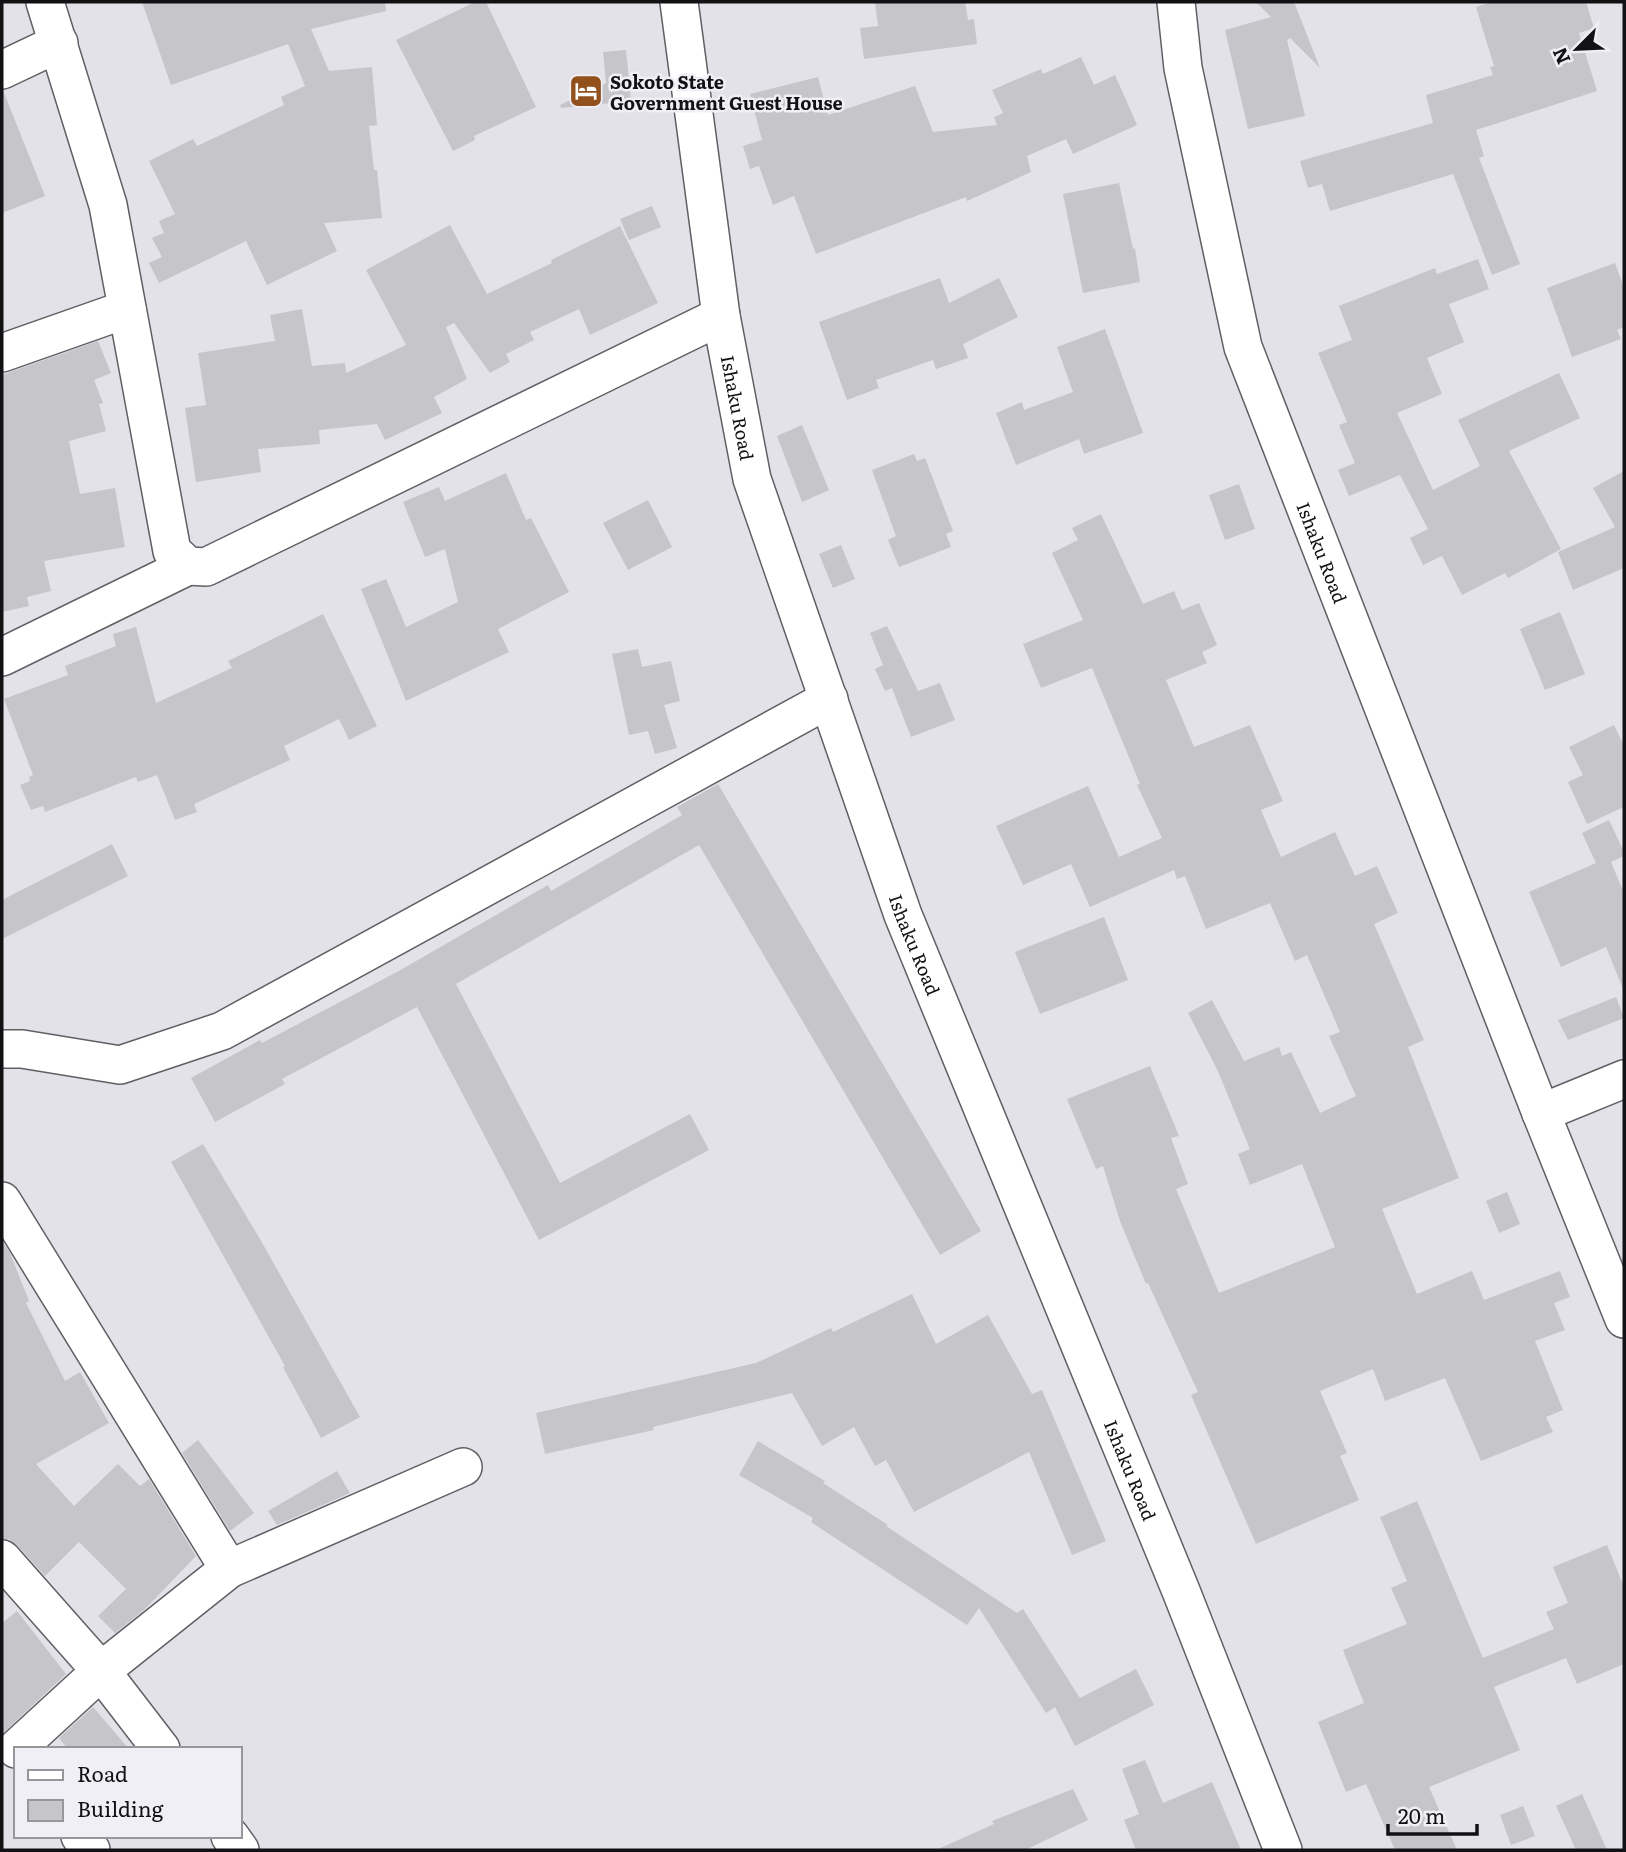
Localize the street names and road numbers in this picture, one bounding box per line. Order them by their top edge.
street label: Ishaku Road [715,353,762,462]
street label: Ishaku Road [1291,498,1355,607]
street label: Ishaku Road [883,890,948,999]
street label: Ishaku Road [1098,1415,1164,1524]

